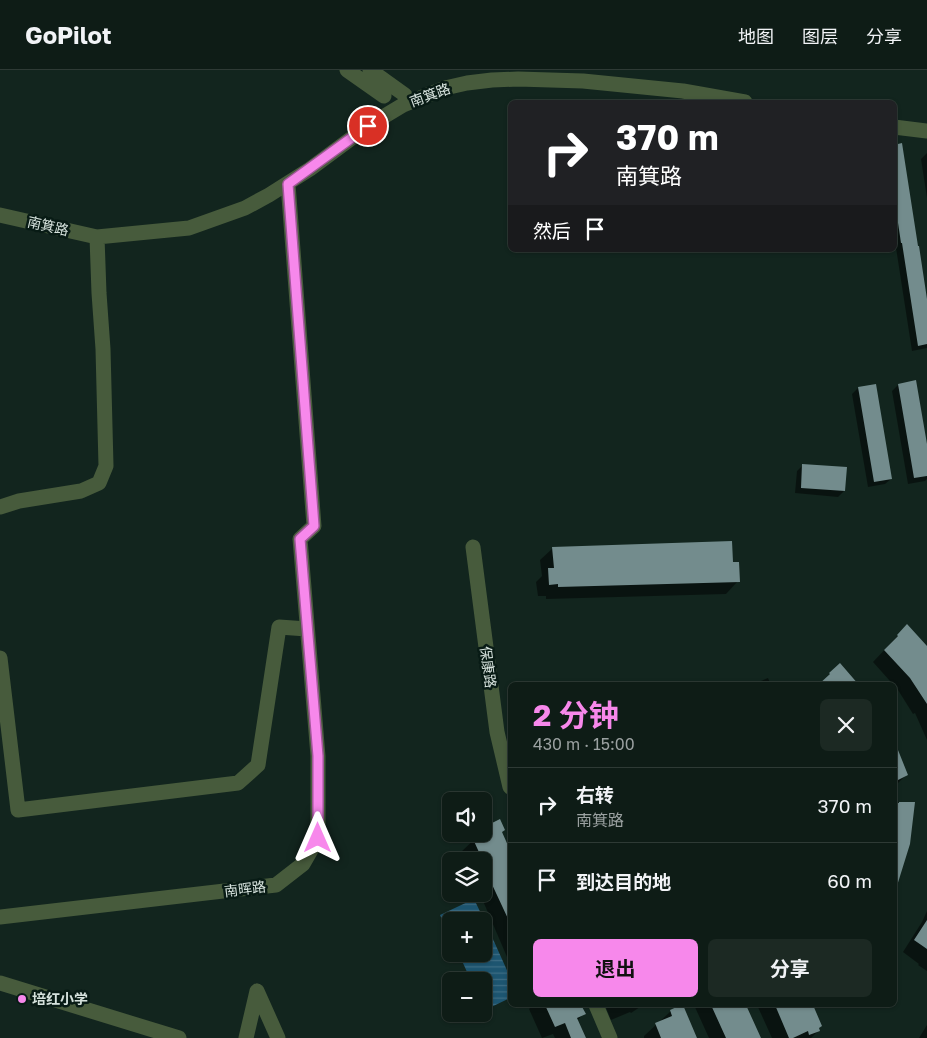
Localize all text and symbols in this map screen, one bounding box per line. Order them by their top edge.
text: GoPilot [25,20,112,49]
text: 地图 [738,25,774,47]
text: 图层 [802,25,838,47]
text: 分享 [866,25,902,47]
street label: 南箕路 [407,79,452,110]
pin [347,105,389,147]
icon: arrive [354,112,382,140]
text: 370 m [616,116,719,158]
icon: right [533,120,598,185]
text: 南箕路 [616,162,682,189]
street label: 南箕路 [26,213,70,239]
icon: arrive [581,215,609,243]
text: 然后 [533,219,571,242]
street label: 保康路 [477,645,500,689]
text: 2 分钟 [533,697,619,733]
button: close [820,699,872,751]
text: 430 m · 15:00 [533,734,635,754]
text: 右转 [576,783,614,806]
icon: right [533,791,561,819]
map controls [442,792,492,1022]
button: sound [442,792,492,842]
text: 370 m [817,794,872,817]
text: 南箕路 [576,810,624,830]
position arrow [291,811,343,863]
button: layers [442,852,492,902]
icon: arrive [533,866,561,894]
text: 60 m [827,869,872,892]
text: 到达目的地 [576,870,671,893]
street label: 南晖路 [223,878,267,899]
button: + [442,912,492,962]
button: 退出 [533,939,698,997]
button: 分享 [708,939,872,997]
button: − [442,972,492,1022]
place label: 培红小学 [32,990,88,1007]
marker: 培红小学 [16,993,28,1005]

